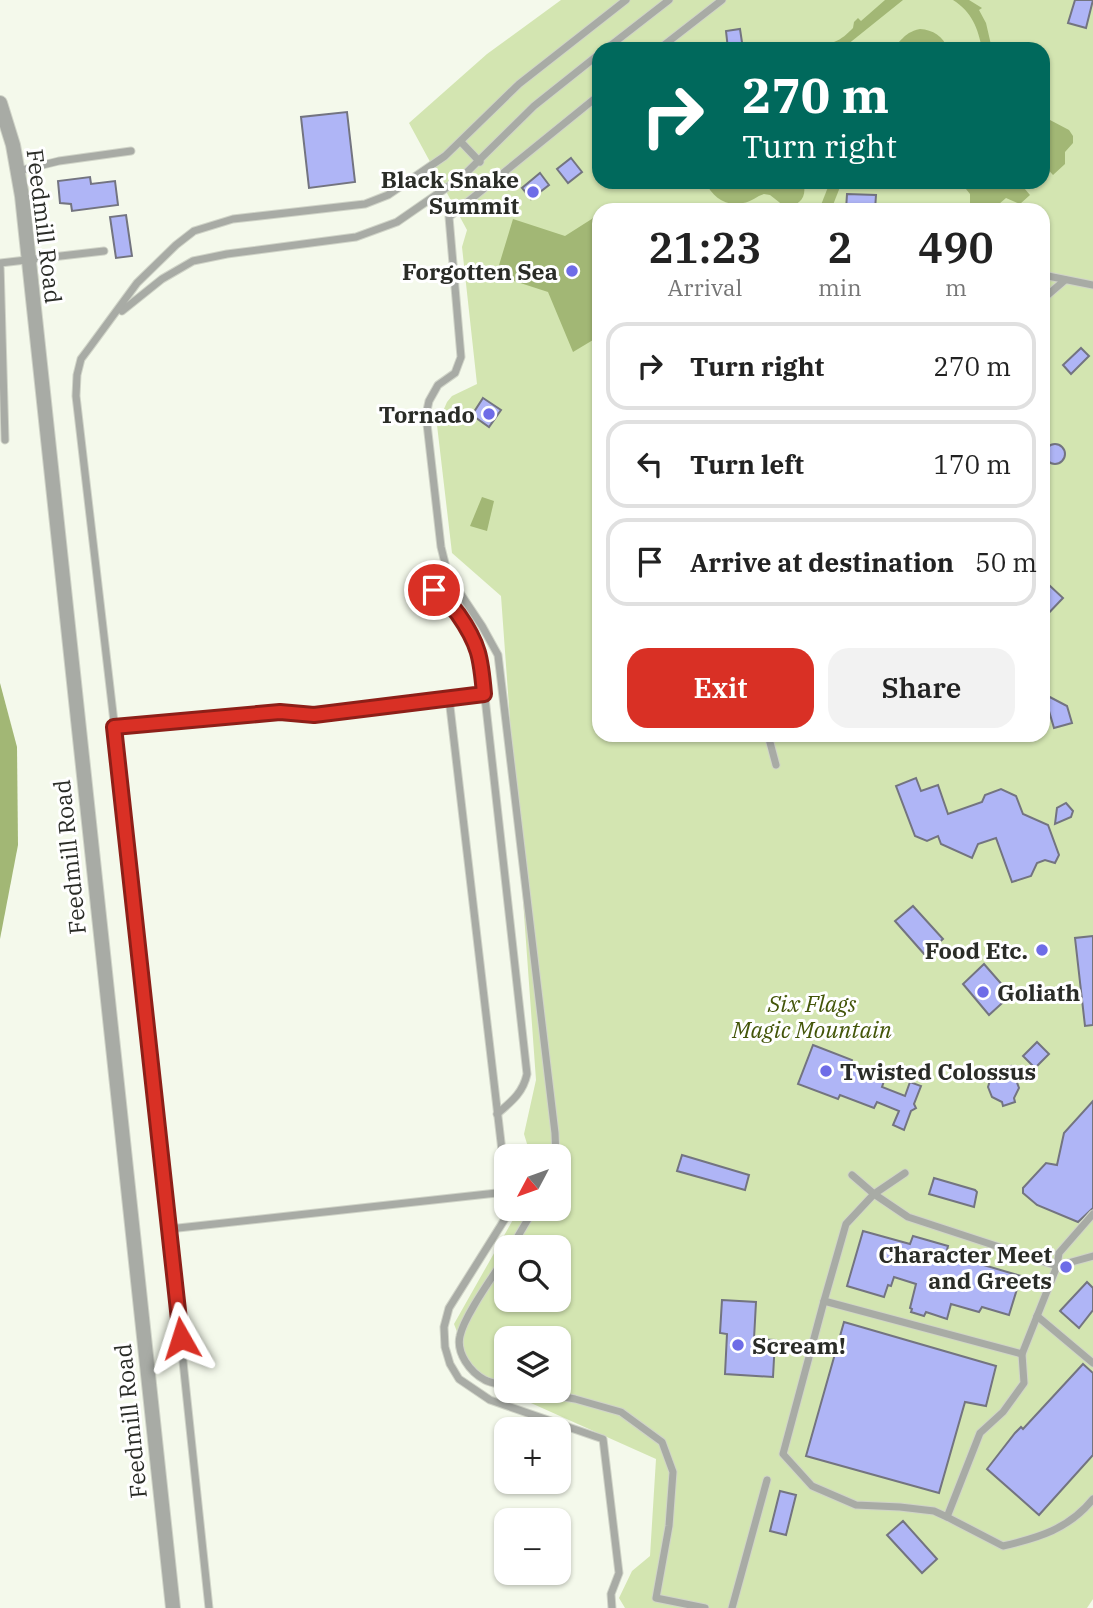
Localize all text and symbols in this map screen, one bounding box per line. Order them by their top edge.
text: 270 m [742,63,889,126]
icon: right [627,70,718,161]
text: Turn right [742,125,897,167]
street label: Feedmill Road [21,147,69,305]
place label: Black Snake Summit [381,164,519,220]
marker: Black Snake Summit [525,184,541,200]
text: 21:23 [648,220,762,275]
text: 2 [827,220,852,275]
text: 490 [918,220,994,275]
place label: Forgotten Sea [402,256,558,286]
marker: Forgotten Sea [564,263,580,279]
text: Arrival [668,272,742,302]
text: min [818,272,862,302]
text: m [945,272,967,302]
icon: right [631,347,669,385]
text: Turn right [690,349,824,383]
text: 270 m [933,349,1011,383]
place label: Tornado [379,399,475,429]
marker: Tornado [481,406,497,422]
icon: left [631,445,669,483]
text: Turn left [690,447,804,481]
text: 170 m [933,447,1011,481]
icon: arrive [631,543,669,581]
text: Arrive at destination [690,545,954,579]
text: 50 m [975,545,1037,579]
pin [404,560,464,620]
icon: arrive [415,571,453,609]
button: Exit [627,648,814,728]
button: Share [828,648,1015,728]
street label: Feedmill Road [46,778,92,936]
place label: Food Etc. [925,935,1028,965]
marker: Food Etc. [1034,942,1050,958]
place label: Goliath [997,977,1080,1007]
marker: Goliath [975,984,991,1000]
park label: Six Flags Magic Mountain [731,988,892,1044]
place label: Twisted Colossus [840,1056,1036,1086]
marker: Twisted Colossus [818,1063,834,1079]
north arrow [494,1144,570,1222]
map controls [494,1144,571,1585]
button: search [494,1235,571,1312]
place label: Character Meet and Greets [878,1239,1052,1295]
marker: Character Meet and Greets [1058,1259,1074,1275]
position arrow [144,1301,218,1375]
button: layers [494,1326,571,1403]
place label: Scream! [752,1330,846,1360]
marker: Scream! [730,1337,746,1353]
street label: Feedmill Road [107,1342,153,1500]
button: + [494,1417,571,1494]
button: − [494,1508,571,1585]

